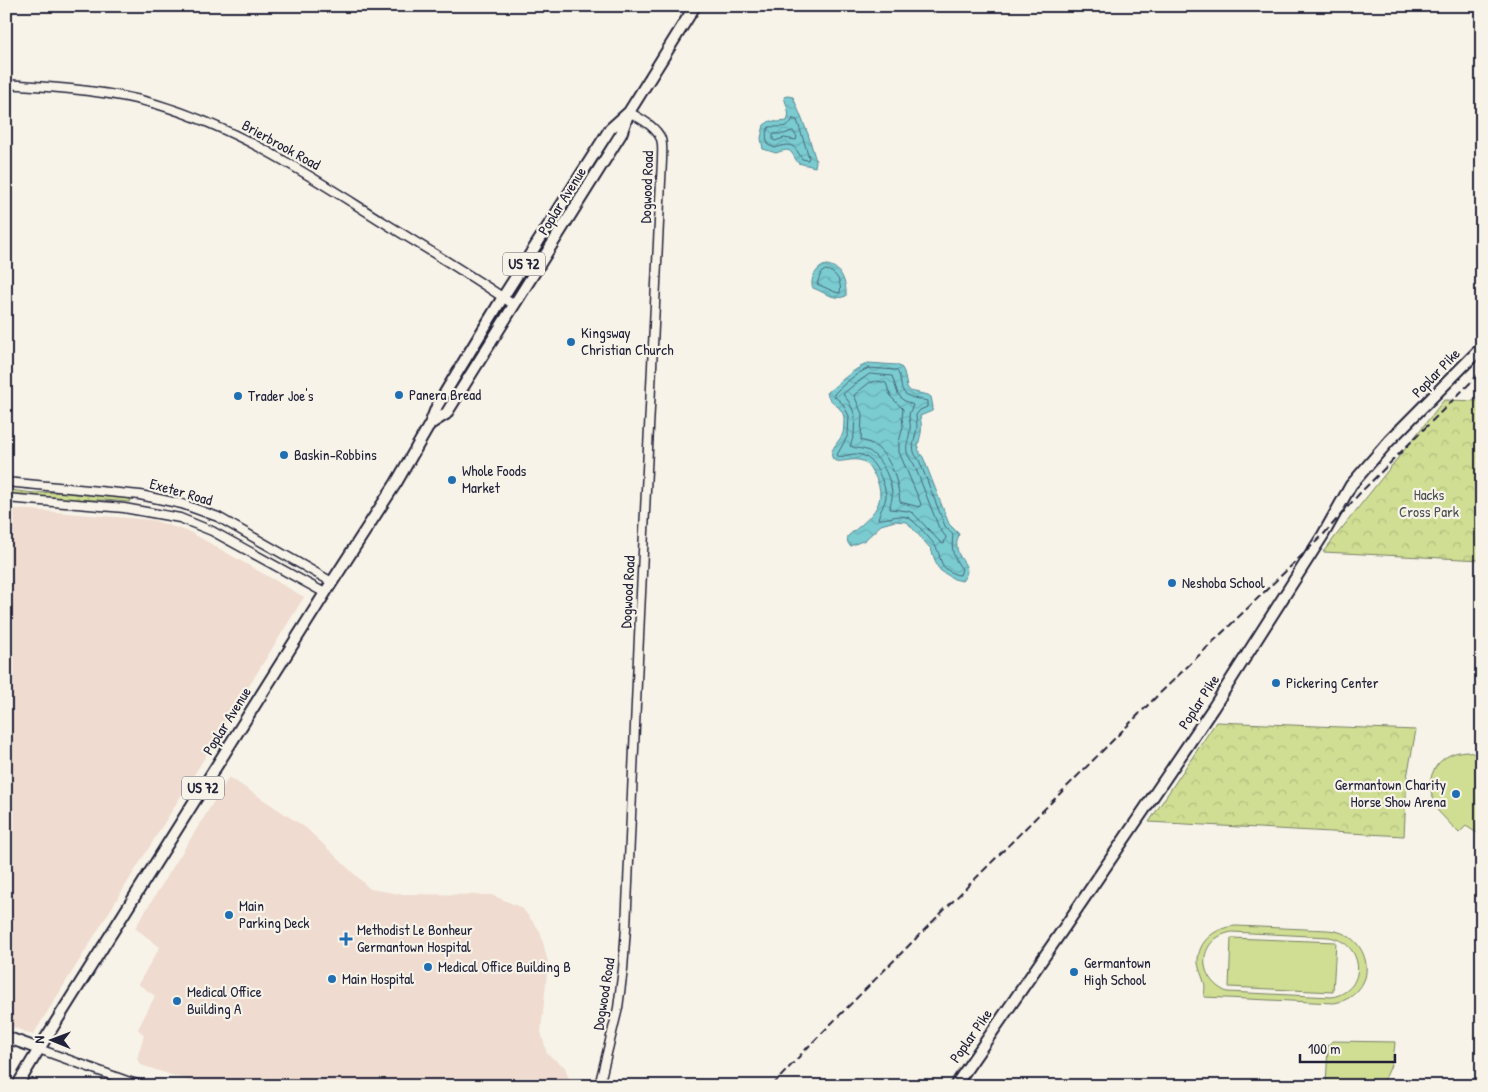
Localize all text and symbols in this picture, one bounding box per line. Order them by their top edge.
street label: Brierbrook Road [238,114,324,175]
street label: Dogwood Road [635,150,658,224]
street label: Poplar Avenue [532,163,591,239]
road number: US 72 [503,252,545,276]
place label: Kingsway Christian Church [581,322,673,360]
marker: Kingsway Christian Church [565,336,577,348]
street label: Poplar Pike [1407,343,1465,402]
place label: Panera Bread [409,384,481,405]
place label: Trader Joe's [248,385,314,406]
marker: Panera Bread [393,389,405,401]
marker: Trader Joe's [232,390,244,402]
place label: Baskin-Robbins [294,444,377,465]
marker: Baskin-Robbins [278,449,290,461]
place label: Whole Foods Market [462,460,527,498]
street label: Exeter Road [147,473,215,511]
marker: Whole Foods Market [446,474,458,486]
park label: Hacks Cross Park [1399,484,1459,522]
street label: Dogwood Road [615,555,640,629]
place label: Neshoba School [1182,572,1265,593]
marker: Neshoba School [1166,577,1178,589]
street label: Poplar Pike [1173,670,1224,733]
place label: Pickering Center [1286,672,1379,693]
marker: Pickering Center [1270,677,1282,689]
street label: Poplar Avenue [197,683,256,759]
place label: Germantown Charity Horse Show Arena [1335,774,1446,812]
road number: US 72 [182,776,224,800]
marker: Germantown Charity Horse Show Arena [1450,788,1462,800]
place label: Main Parking Deck [239,895,310,933]
marker: Main Parking Deck [223,909,235,921]
place label: Methodist Le Bonheur Germantown Hospital [357,919,473,957]
marker: Methodist Le Bonheur Germantown Hospital [339,932,353,946]
place label: Germantown High School [1084,952,1151,990]
place label: Medical Office Building B [438,956,571,977]
street label: Dogwood Road [587,956,620,1031]
marker: Medical Office Building B [422,961,434,973]
marker: Germantown High School [1068,966,1080,978]
place label: Main Hospital [342,968,414,989]
marker: Main Hospital [326,973,338,985]
place label: Medical Office Building A [187,981,262,1019]
marker: Medical Office Building A [171,995,183,1007]
street label: Poplar Pike [944,1004,997,1067]
north arrow [28,1014,78,1064]
scale bar [1300,1032,1396,1064]
text: N [29,1035,48,1044]
text: 100 m [1308,1038,1341,1059]

